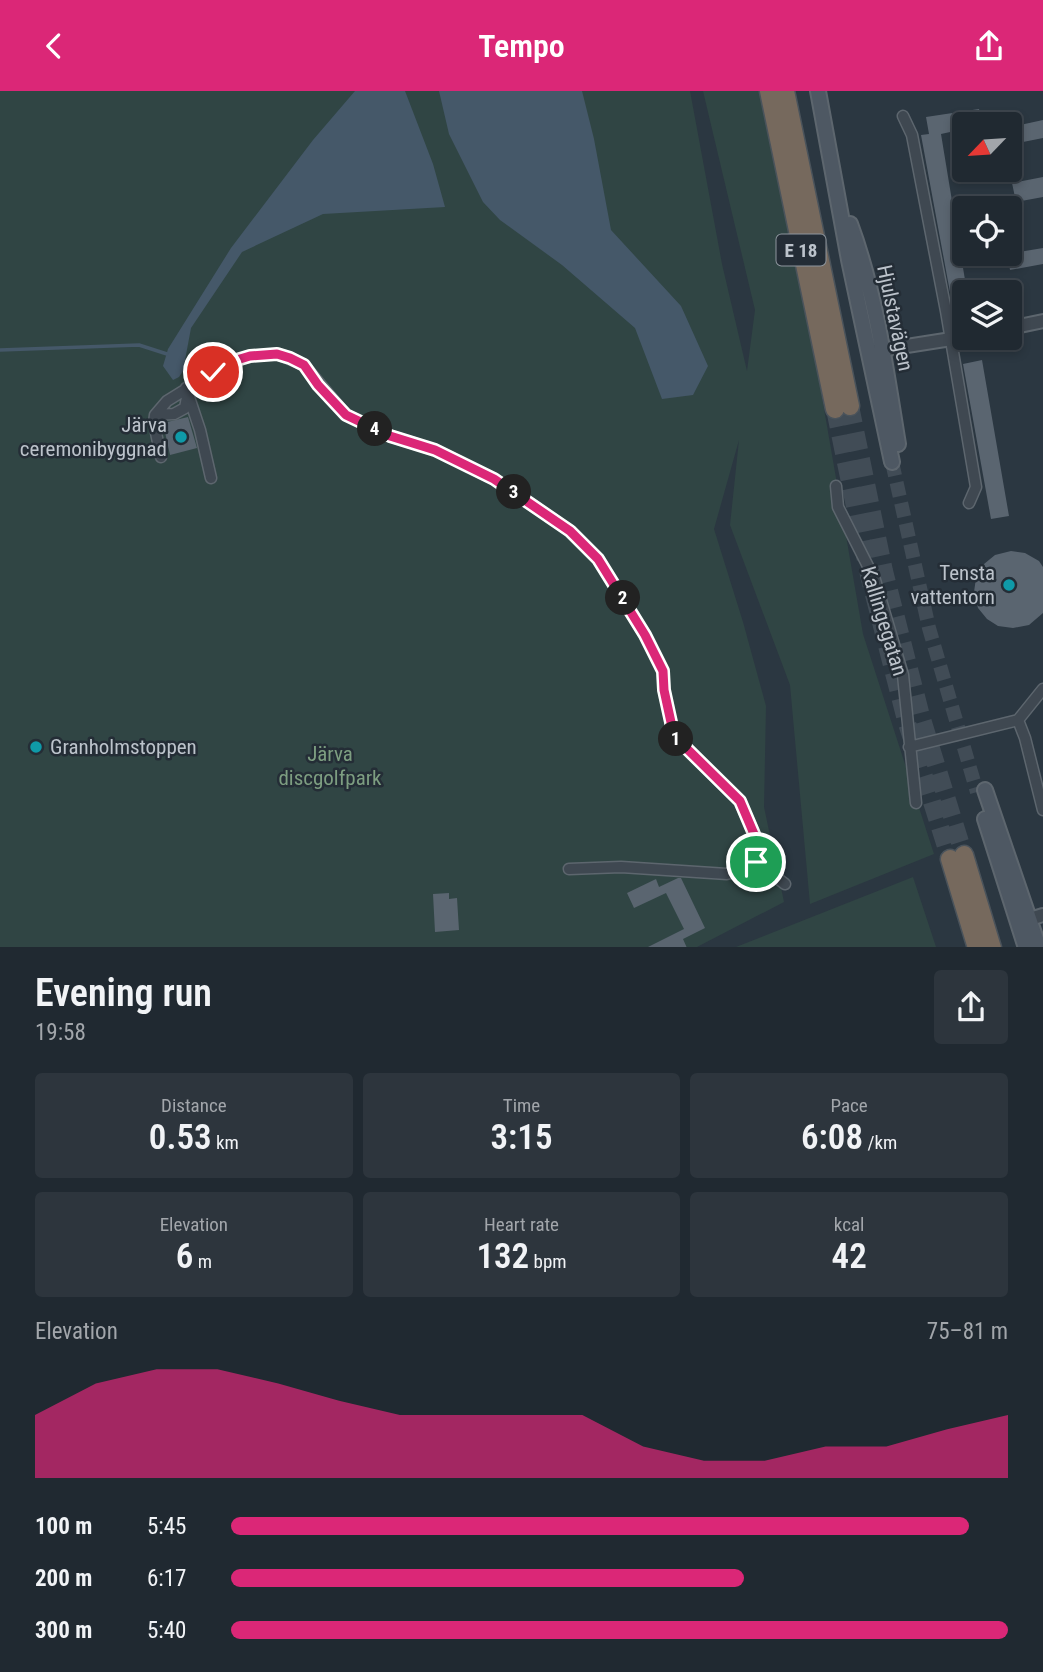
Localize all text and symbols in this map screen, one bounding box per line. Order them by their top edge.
icon: back [35,27,73,65]
text: Tempo [478,27,565,65]
icon: share [970,27,1008,65]
north arrow [952,112,1022,182]
map controls [952,112,1022,350]
button: locate [952,196,1022,266]
road number: E 18 [776,235,826,265]
street label: Hjulstavägen [872,263,918,373]
button: layers [952,280,1022,350]
pin [183,342,243,402]
icon: check [194,353,232,391]
pin: 4 [358,411,392,447]
place label: Järva ceremonibyggnad [20,413,167,461]
text: 4 [370,417,379,440]
marker: Järva ceremonibyggnad [173,429,189,445]
pin: 3 [496,475,532,509]
text: 3 [509,480,518,503]
place label: Tensta vattentorn [911,561,995,609]
street label: Kallingegatan [856,563,912,679]
marker: Tensta vattentorn [1001,577,1017,593]
pin: 2 [606,581,640,615]
text: 2 [618,586,627,609]
pin: 1 [658,721,694,757]
text: 1 [671,727,680,750]
place label: Granholmstoppen [50,735,197,759]
marker: Granholmstoppen [28,739,44,755]
park label: Järva discgolfpark [278,742,382,790]
pin [726,832,786,892]
icon: arrive [737,843,775,881]
button: share [934,970,1008,1044]
text: Evening run [35,971,212,1015]
text: 19:58 [35,1019,86,1046]
text: Distance [161,1094,227,1117]
text: Time [503,1094,540,1117]
text: Pace [831,1094,868,1117]
text: 0.53 [149,1117,212,1158]
text: 3:15 [490,1117,553,1158]
text: 6:08 [801,1117,863,1158]
text: km [212,1131,239,1154]
text: /km [863,1131,897,1154]
text: Elevation [160,1213,228,1236]
text: Heart rate [484,1213,559,1236]
text: kcal [834,1213,864,1236]
text: 6 [176,1236,193,1277]
text: 132 [476,1236,529,1277]
text: 42 [832,1236,867,1277]
text: m [193,1250,212,1273]
text: bpm [529,1250,567,1273]
text: Elevation [35,1318,118,1345]
text: 75–81 m [927,1318,1008,1345]
text: 100 m [35,1513,92,1540]
text: 5:45 [147,1513,186,1540]
text: 200 m [35,1565,92,1592]
text: 6:17 [147,1565,186,1592]
text: 300 m [35,1617,92,1644]
text: 5:40 [147,1617,186,1644]

